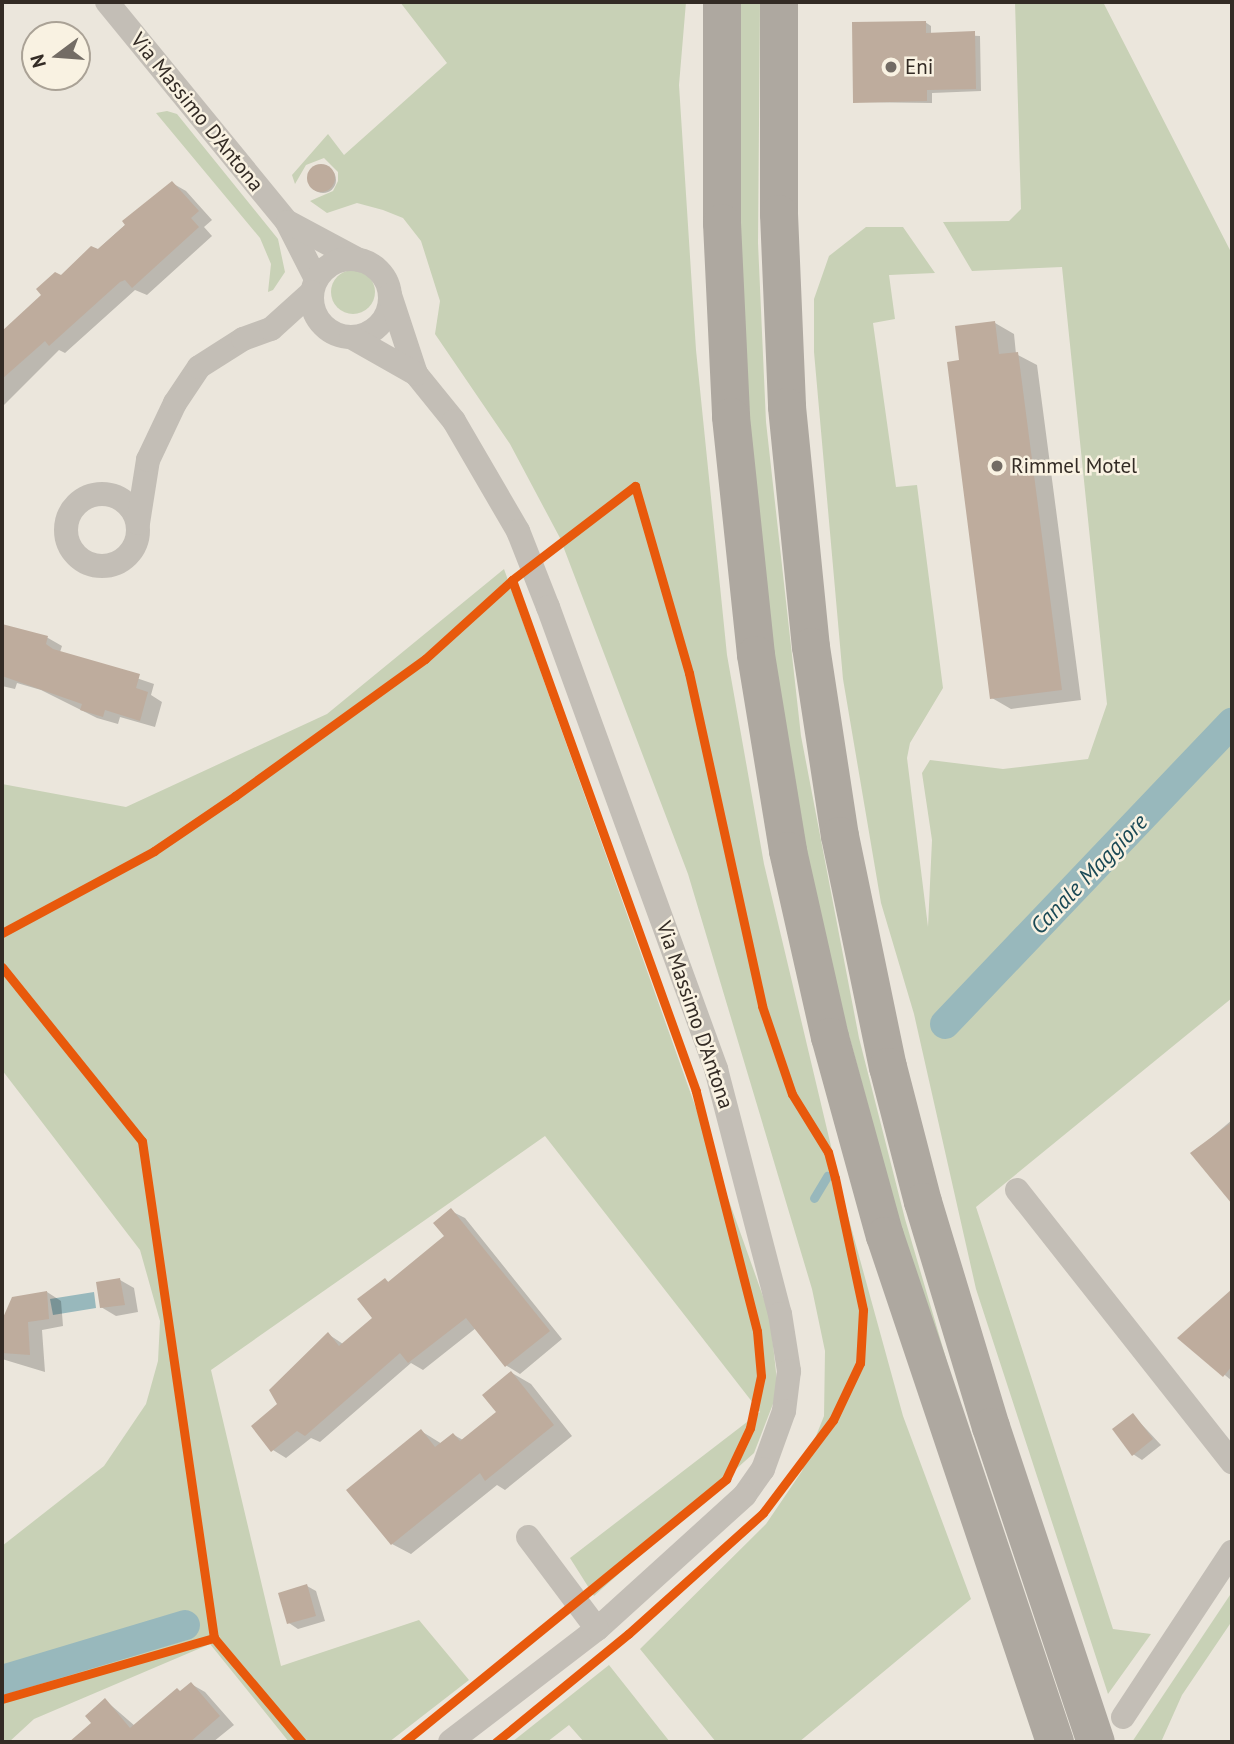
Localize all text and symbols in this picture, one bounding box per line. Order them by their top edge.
north arrow [21,21,91,91]
street label: Via Massimo D'Antona [125,28,269,196]
text: N [24,52,51,71]
place label: Eni [905,54,933,80]
marker: Eni [883,59,899,75]
place label: Rimmel Motel [1011,453,1137,479]
marker: Rimmel Motel [989,458,1005,474]
water label: Canale Maggiore [1025,808,1153,940]
street label: Via Massimo D'Antona [651,918,739,1112]

